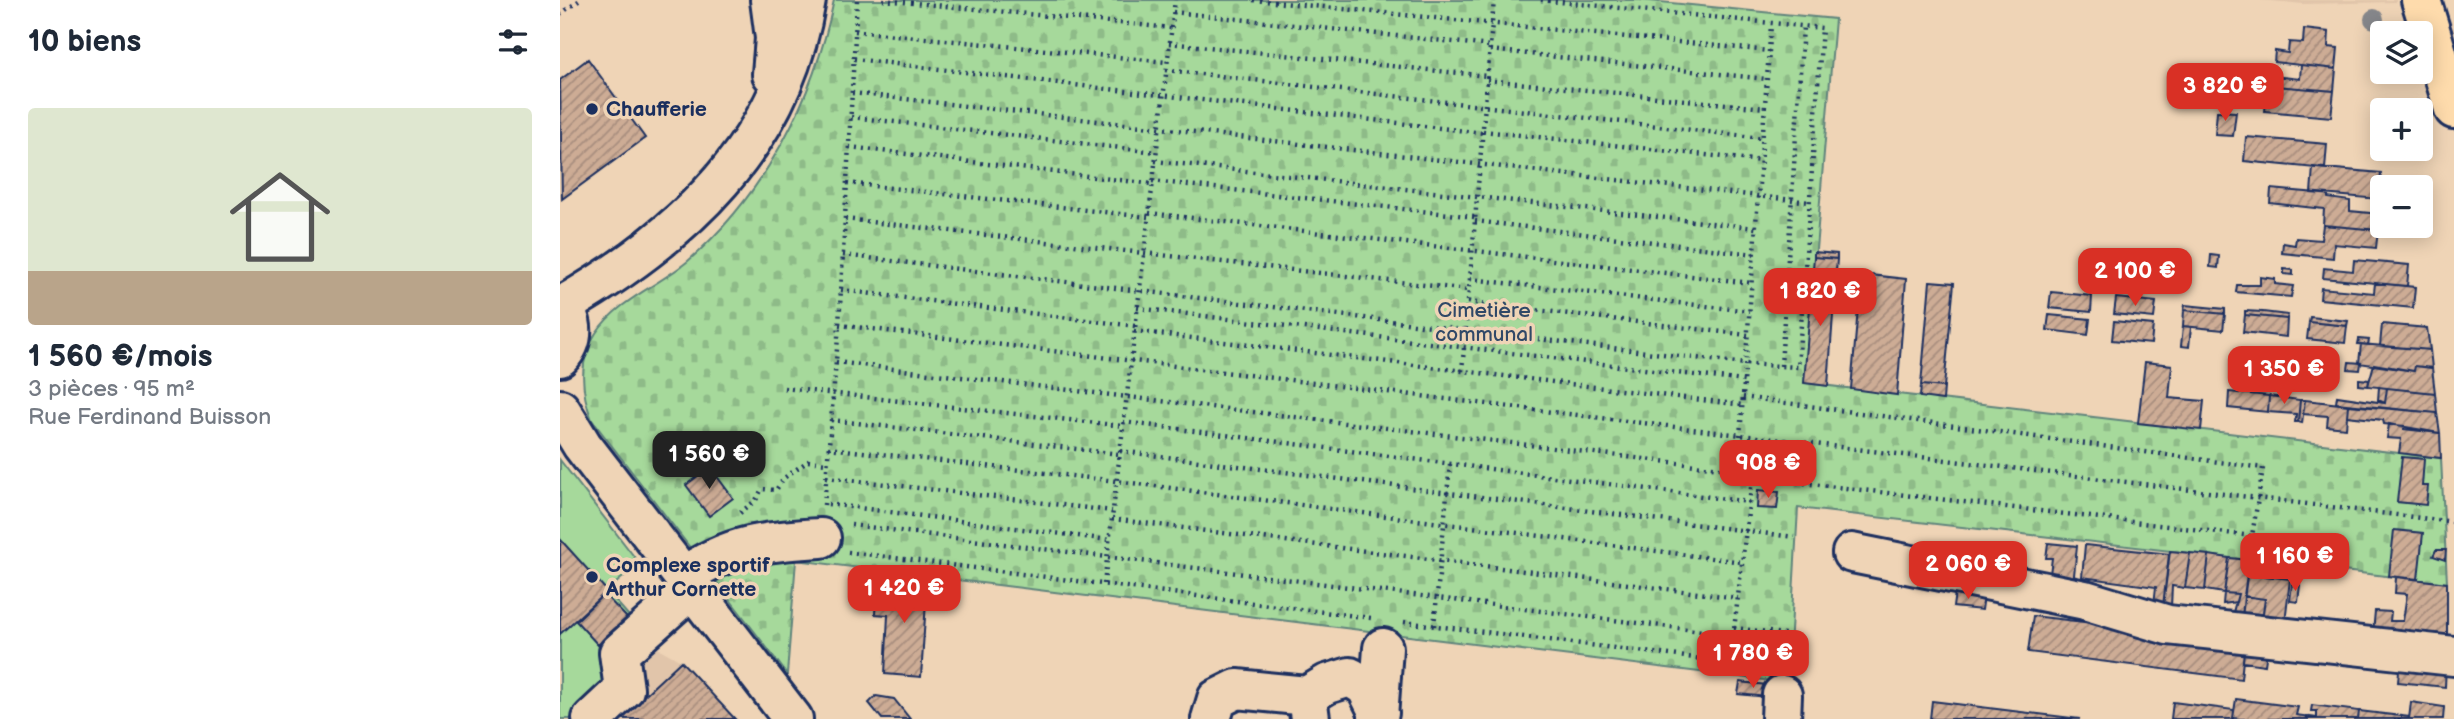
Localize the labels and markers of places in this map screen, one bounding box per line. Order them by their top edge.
pin: 3 820 € [2160,64,2290,123]
place label: Chaufferie [606,97,707,122]
marker: Chaufferie [584,101,600,117]
pin: 2 100 € [2070,248,2200,308]
pin: 1 820 € [1755,268,1885,328]
pin: 1 350 € [2219,346,2349,406]
pin: 1 560 € [644,432,774,491]
pin: 908 € [1719,440,1817,500]
pin: 1 160 € [2230,534,2360,593]
pin: 2 060 € [1903,542,2033,601]
place label: Complexe sportif Arthur Cornette [605,553,771,602]
pin: 1 420 € [839,566,969,625]
marker: Complexe sportif Arthur Cornette [584,569,600,585]
pin: 1 780 € [1688,630,1818,690]

